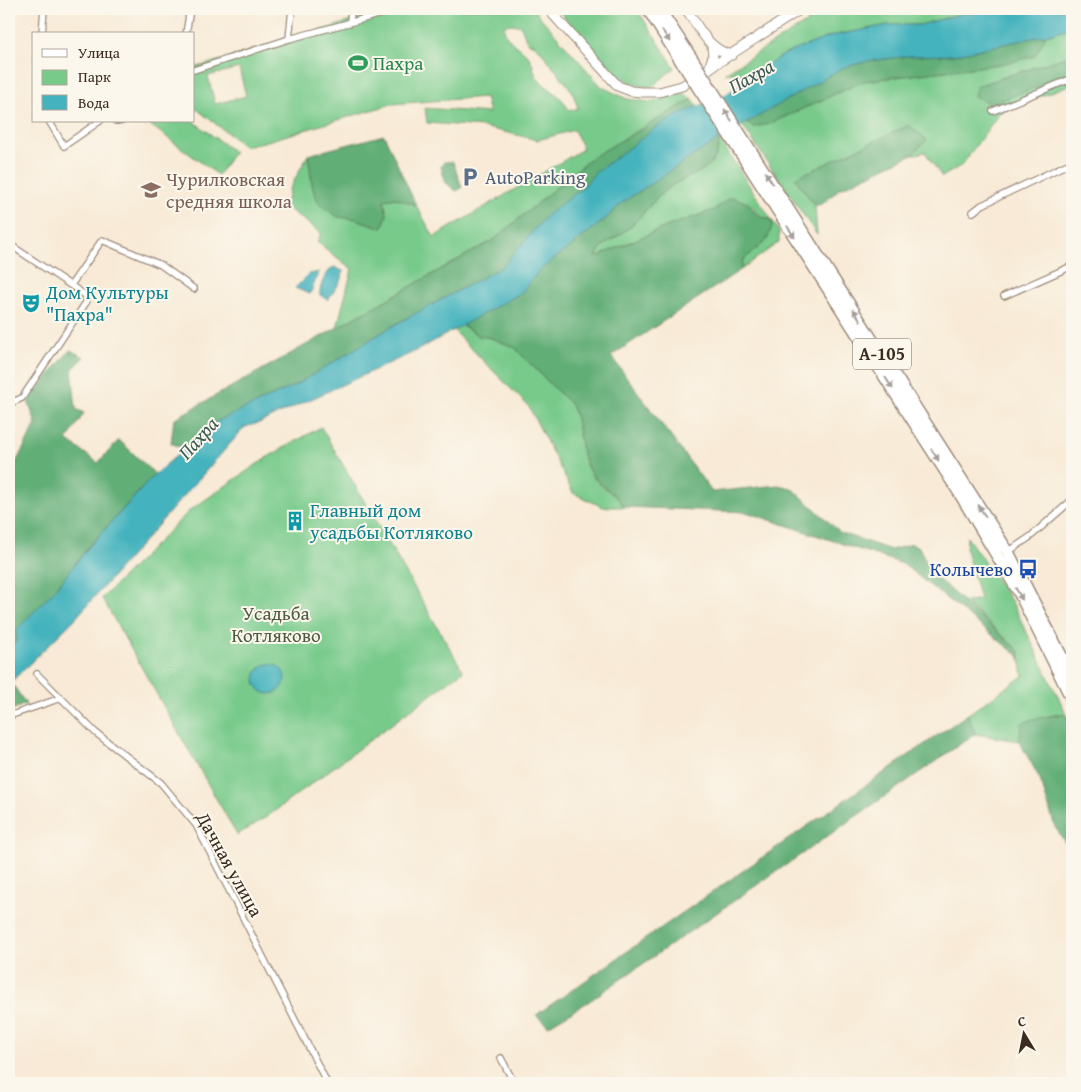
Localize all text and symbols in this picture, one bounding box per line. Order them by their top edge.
one-way arrow [661,30,670,43]
legend [32,32,195,122]
text: Улица [78,42,121,63]
place label: Пахра [373,49,423,77]
water label: Пахра [722,51,780,100]
sports icon: Пахра [347,52,369,74]
text: Парк [78,66,111,87]
text: Вода [78,92,110,113]
one-way arrow [723,108,733,122]
place label: AutoParking [485,163,586,191]
place label: Чурилковская средняя школа [166,165,292,215]
parking icon: AutoParking [459,166,481,188]
one-way arrow [764,172,773,185]
school or university icon: Чурилковская средняя школа [140,179,162,201]
one-way arrow [786,225,796,238]
place label: Дом Культуры "Пахра" [45,278,169,328]
theatre icon: Дом Культуры "Пахра" [20,292,42,314]
one-way arrow [852,308,862,322]
road number: А-105 [853,338,911,369]
one-way arrow [884,376,894,390]
water label: Пахра [171,409,225,465]
one-way arrow [931,448,940,461]
place label: Главный дом усадьбы Котляково [309,496,473,546]
one-way arrow [978,504,987,517]
building icon: Главный дом усадьбы Котляково [284,510,306,532]
place label: Колычево [930,555,1013,583]
bus stop icon: Колычево [1017,558,1039,580]
one-way arrow [1015,587,1024,600]
park label: Усадьба Котляково [231,599,321,649]
street label: Дачная улица [189,805,270,922]
north arrow [998,1010,1048,1060]
text: С [1016,1011,1027,1032]

